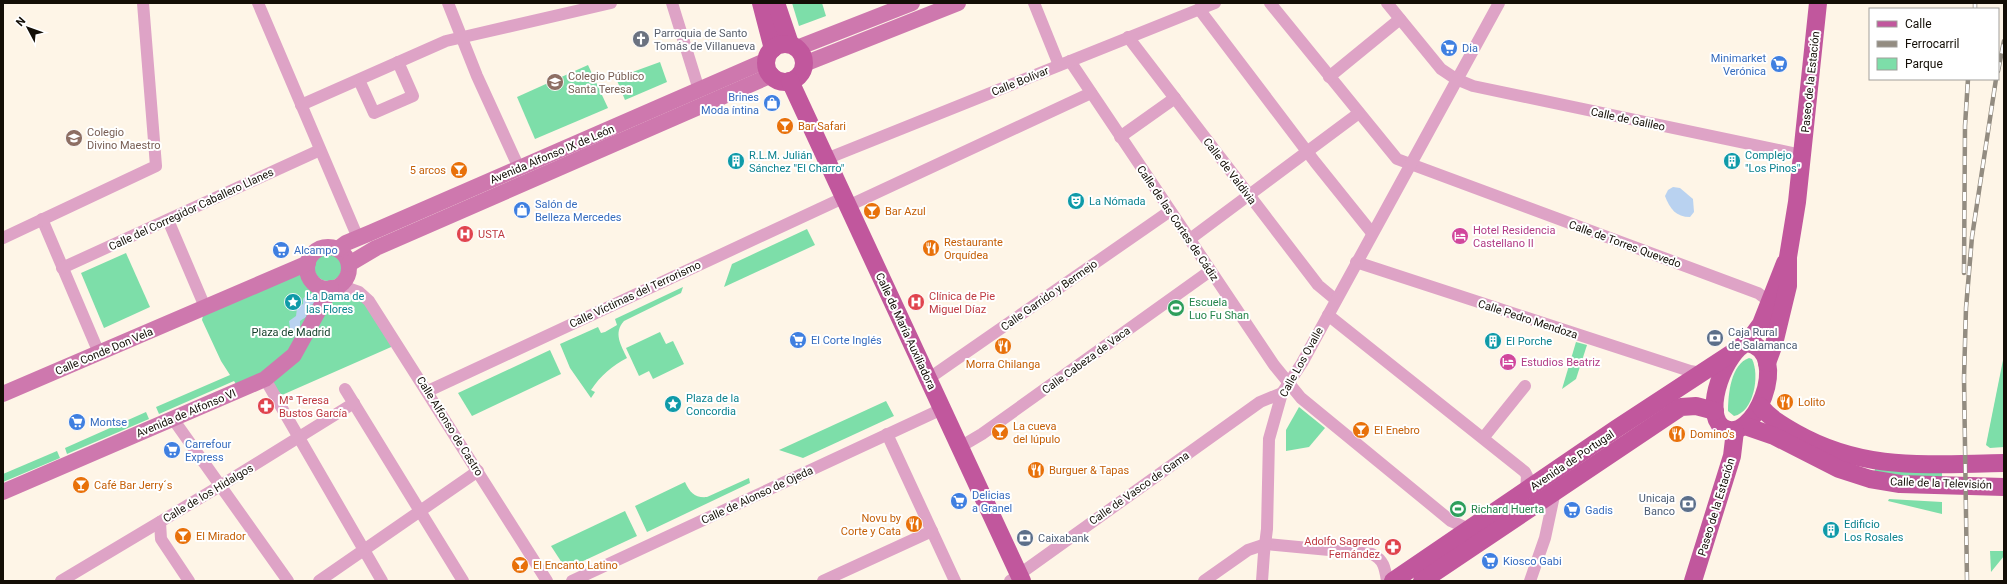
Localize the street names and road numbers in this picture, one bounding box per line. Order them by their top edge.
street label: Paseo de la Estación [1799,31,1822,133]
street label: Calle Bolívar [990,64,1051,99]
street label: Calle de Galileo [1590,105,1666,134]
street label: Avenida Alfonso IX de León [488,122,616,187]
street label: Calle de Valdivia [1200,135,1259,207]
street label: Calle de las Cortes de Cádiz [1134,163,1221,284]
street label: Calle del Corregidor Caballero Llanes [107,165,276,253]
street label: Calle de Torres Quevedo [1567,218,1683,271]
street label: Calle Garrido y Bermejo [999,257,1100,334]
street label: Calle Víctimas del Terrorismo [567,258,703,331]
street label: Calle de María Auxiliadora [873,271,938,392]
street label: Calle Pedro Mendoza [1476,297,1579,342]
street label: Calle Cabeza de Vaca [1040,324,1133,397]
street label: Calle Conde Don Vela [53,325,155,378]
street label: Calle Los Ovalle [1277,325,1326,399]
street label: Calle Alfonso de Castro [414,374,486,478]
street label: Avenida de Alfonso VI [134,387,238,440]
street label: Avenida de Portugal [1528,428,1617,493]
street label: Calle de Vasco de Gama [1087,449,1192,528]
street label: Paseo de la Estación [1695,457,1738,558]
street label: Calle de los Hidalgos [161,461,256,525]
street label: Calle de Alonso de Ojeda [699,464,815,527]
street label: Calle de la Televisión [1890,475,1992,492]

